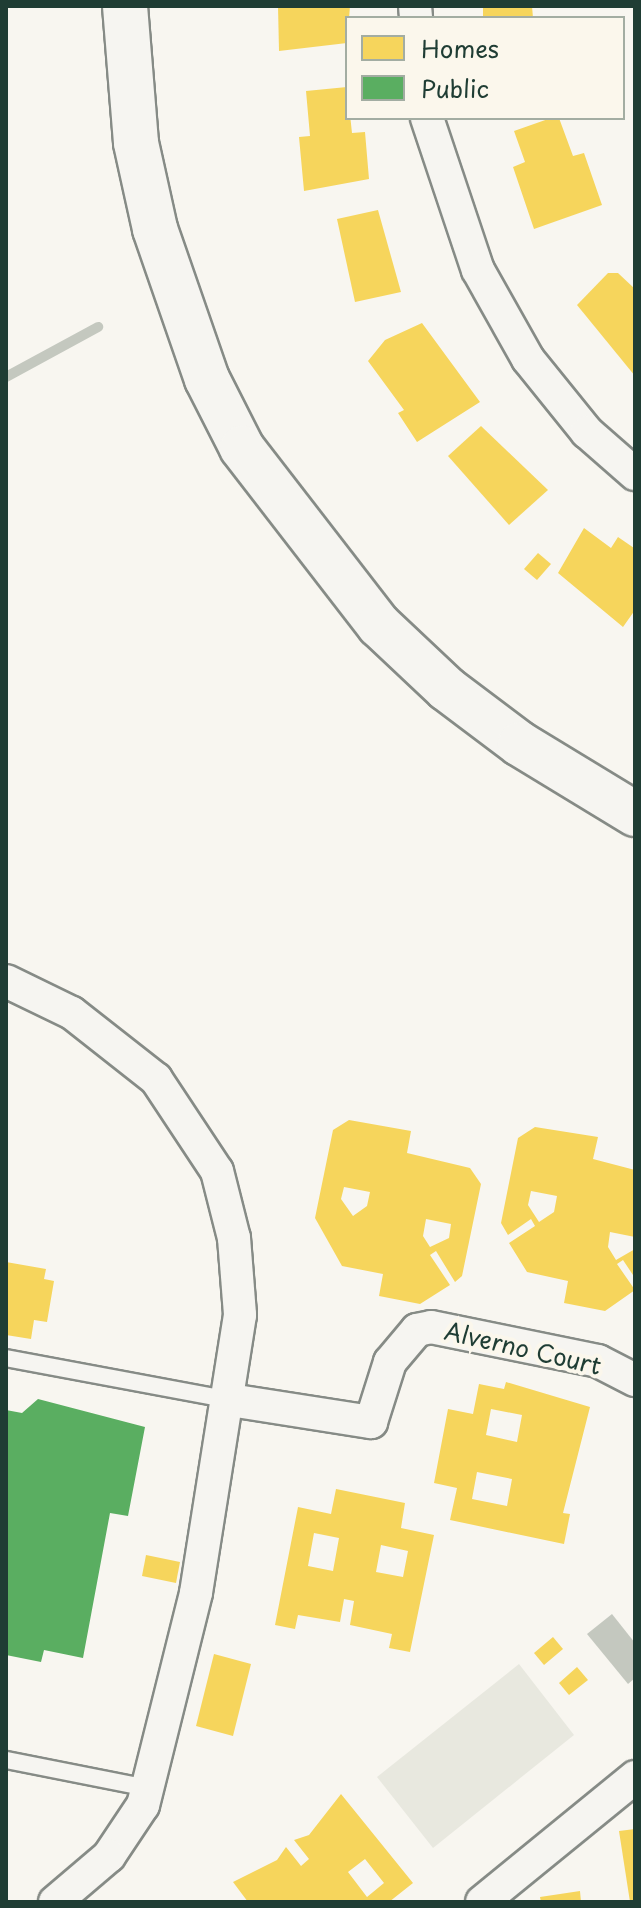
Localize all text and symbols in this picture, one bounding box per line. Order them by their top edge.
legend [345,16,625,120]
text: Homes [421,30,499,66]
text: Public [421,70,489,106]
street label: Alverno Court [441,1316,605,1380]

